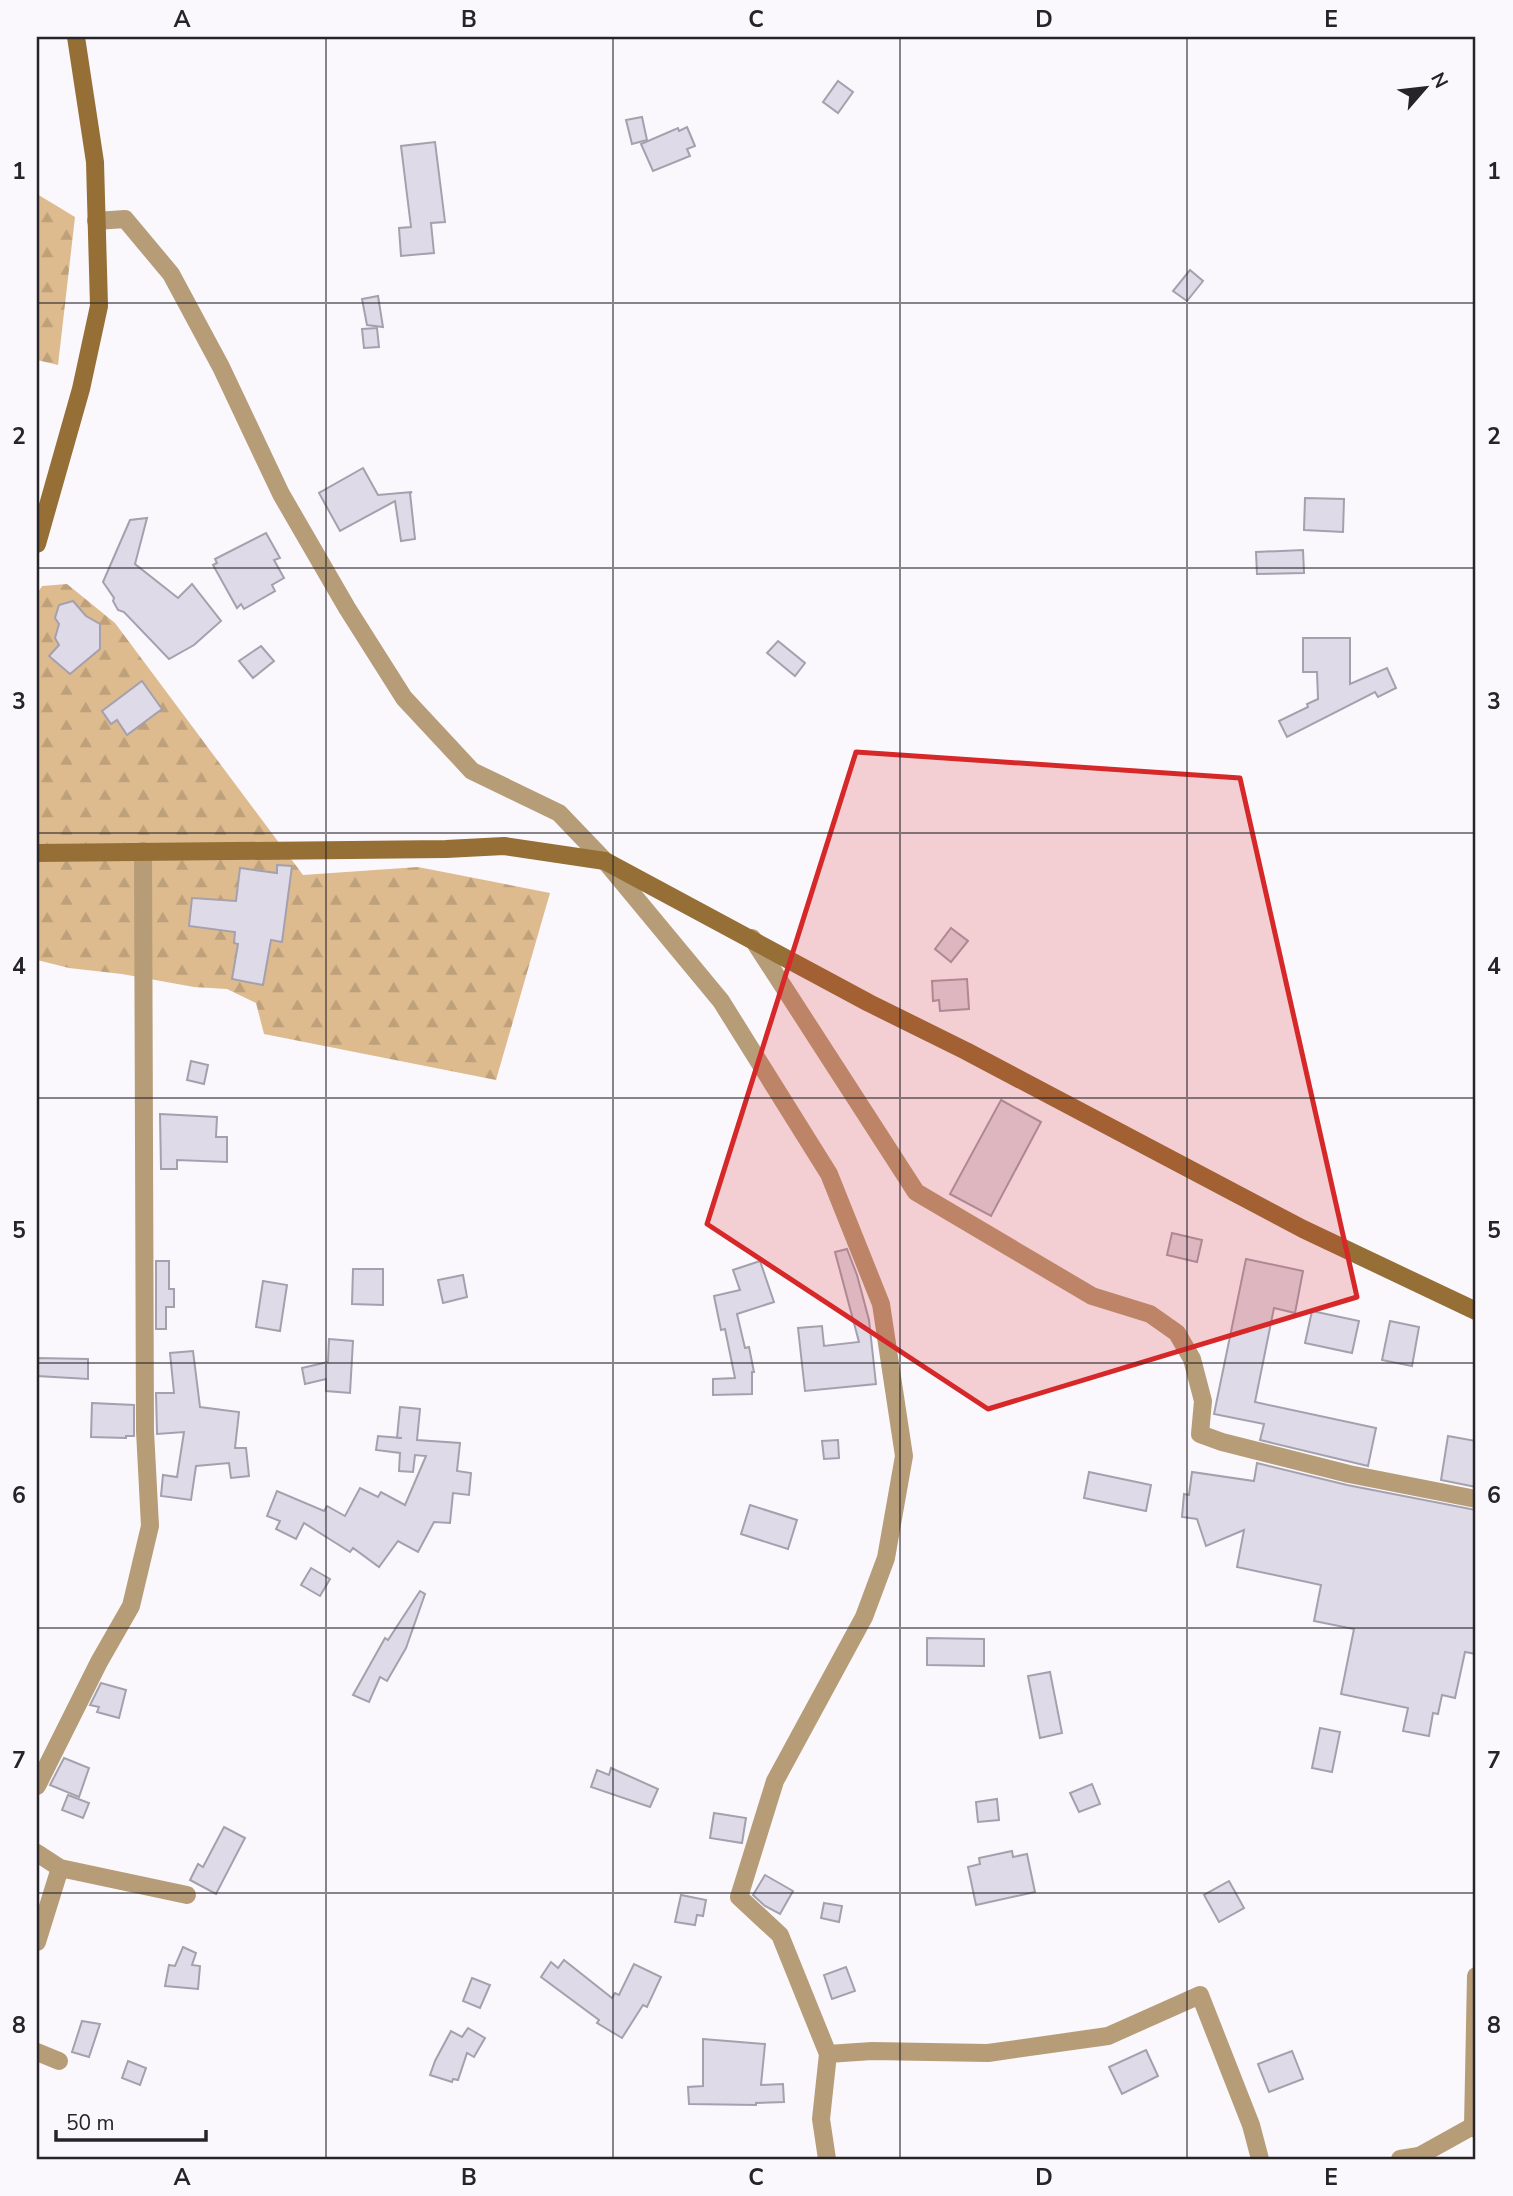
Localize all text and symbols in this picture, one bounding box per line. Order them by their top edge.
text: A [173,4,191,35]
text: B [461,4,477,35]
text: C [748,4,764,35]
text: D [1035,4,1053,35]
text: E [1324,4,1338,35]
north arrow [1390,52,1460,122]
text: N [1424,68,1454,93]
text: 1 [12,156,26,187]
text: 1 [1487,156,1501,187]
text: 2 [12,421,26,452]
text: 2 [1487,421,1501,452]
text: 3 [12,686,26,717]
text: 3 [1487,686,1501,717]
text: 4 [12,951,26,982]
text: 4 [1487,951,1501,982]
text: 5 [12,1215,26,1246]
text: 5 [1487,1215,1501,1246]
text: 6 [12,1480,26,1511]
text: 6 [1487,1480,1501,1511]
text: 7 [12,1745,26,1776]
text: 7 [1487,1745,1501,1776]
text: 8 [12,2010,26,2041]
text: 8 [1487,2010,1501,2041]
scale bar [56,2098,206,2142]
text: 50 m [66,2109,115,2137]
text: A [173,2162,191,2193]
text: B [461,2162,477,2193]
text: C [748,2162,764,2193]
text: D [1035,2162,1053,2193]
text: E [1324,2162,1338,2193]

